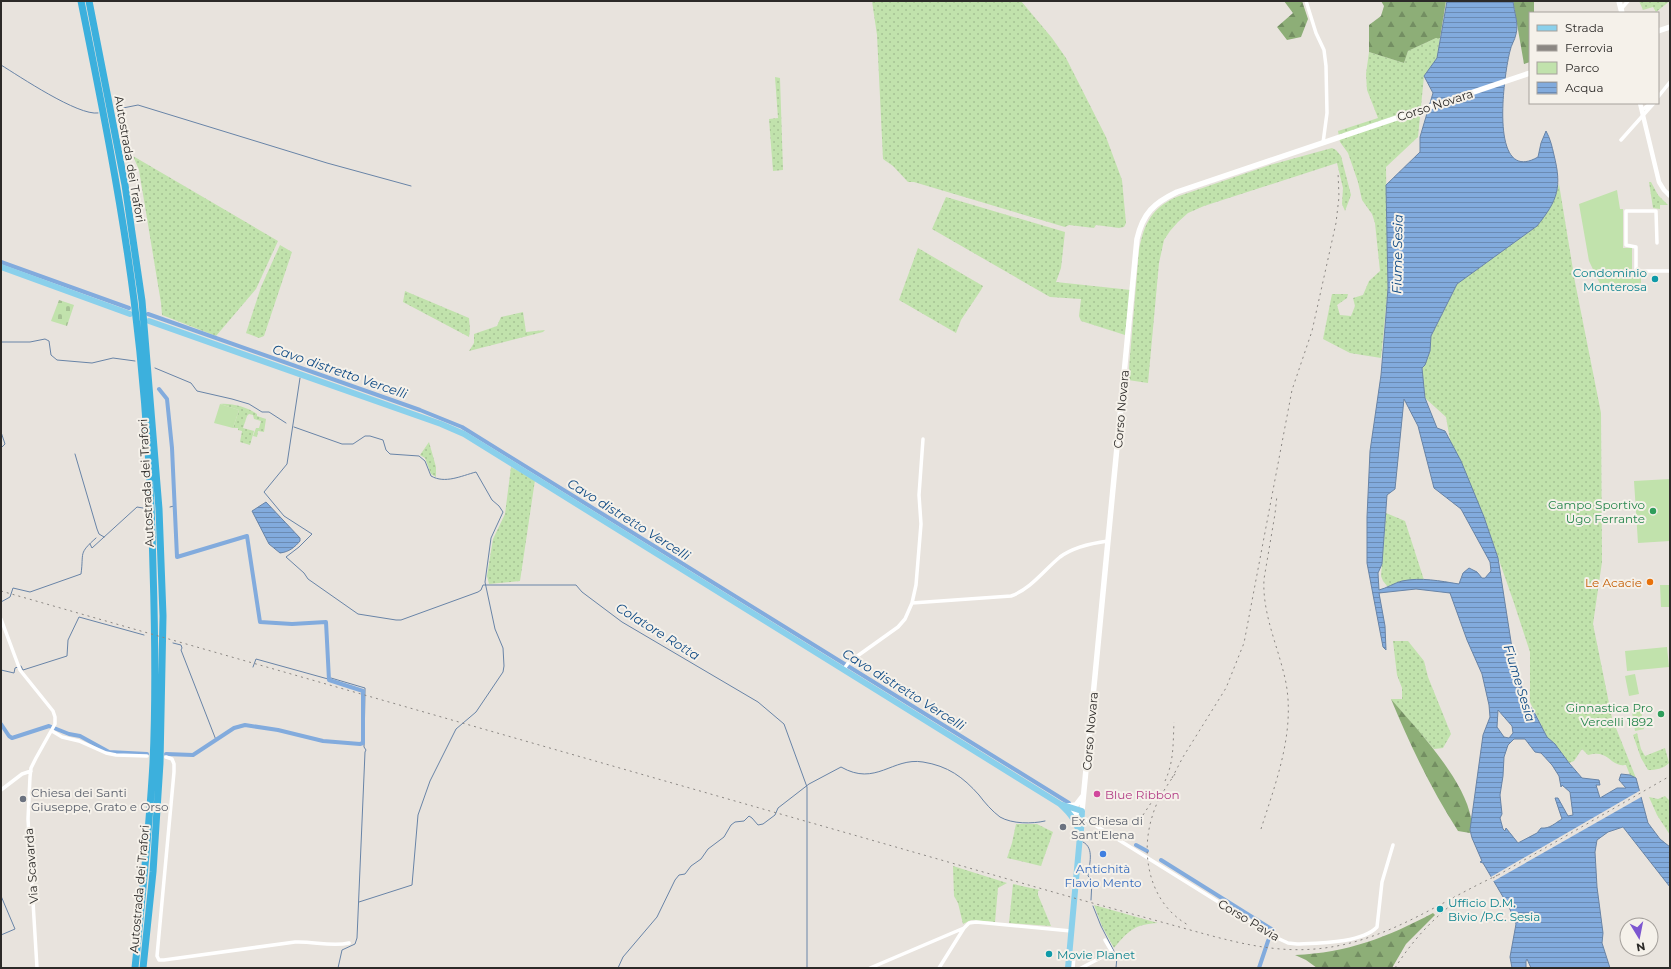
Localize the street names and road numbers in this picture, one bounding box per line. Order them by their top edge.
street label: Corso Novara [1395,86,1475,124]
street label: Autostrada dei Trafori [111,94,149,224]
street label: Corso Novara [1110,369,1132,449]
street label: Autostrada dei Trafori [135,418,157,548]
street label: Corso Novara [1079,691,1101,771]
street label: Autostrada dei Trafori [126,824,152,954]
street label: Via Scavarda [21,828,41,904]
street label: Corso Pavia [1215,896,1283,944]

